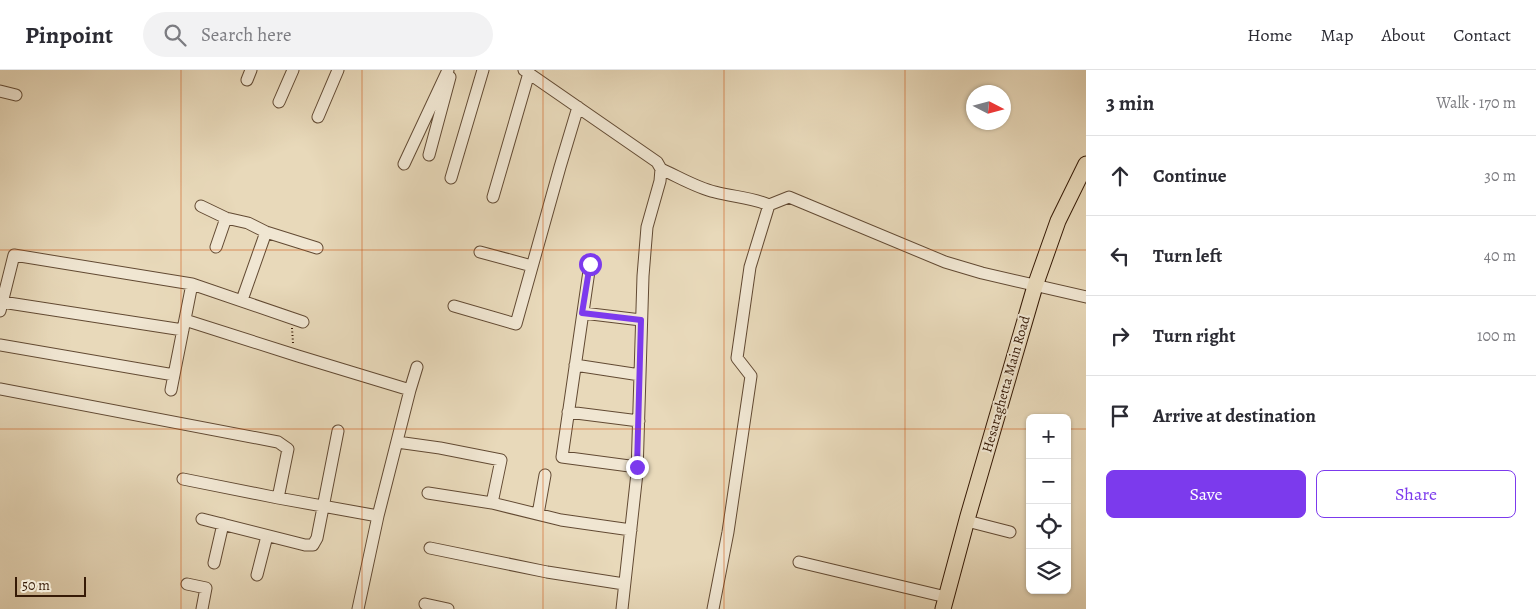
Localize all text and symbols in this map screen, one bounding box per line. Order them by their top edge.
search box [143,12,493,57]
text: Pinpoint [25,19,113,51]
icon: search [161,21,189,49]
text: Search here [201,22,291,48]
text: Home [1247,23,1292,47]
text: Map [1320,23,1353,47]
text: About [1381,23,1425,47]
text: Contact [1453,23,1511,47]
north arrow [966,85,1011,130]
text: 3 min [1106,89,1154,117]
text: Walk · 170 m [1436,92,1516,114]
icon: ahead [1106,162,1134,190]
text: Continue [1153,163,1227,189]
text: 30 m [1484,165,1516,187]
icon: left [1106,242,1134,270]
text: Turn left [1153,243,1222,269]
text: 40 m [1484,245,1516,267]
route start [579,253,602,276]
street label: Hesaraghetta Main Road [977,313,1035,455]
icon: right [1106,322,1134,350]
text: Turn right [1153,323,1235,349]
text: 100 m [1477,325,1516,347]
icon: arrive [1106,402,1134,430]
text: Arrive at destination [1153,403,1316,429]
map controls [1026,414,1071,594]
button: + [1026,414,1071,459]
route end [626,456,649,479]
button: − [1026,459,1071,504]
button: Save [1106,470,1306,518]
button: Share [1316,470,1516,518]
button: locate [1026,504,1071,549]
button: layers [1026,549,1071,594]
scale bar [15,574,86,597]
text: 50 m [22,576,50,595]

